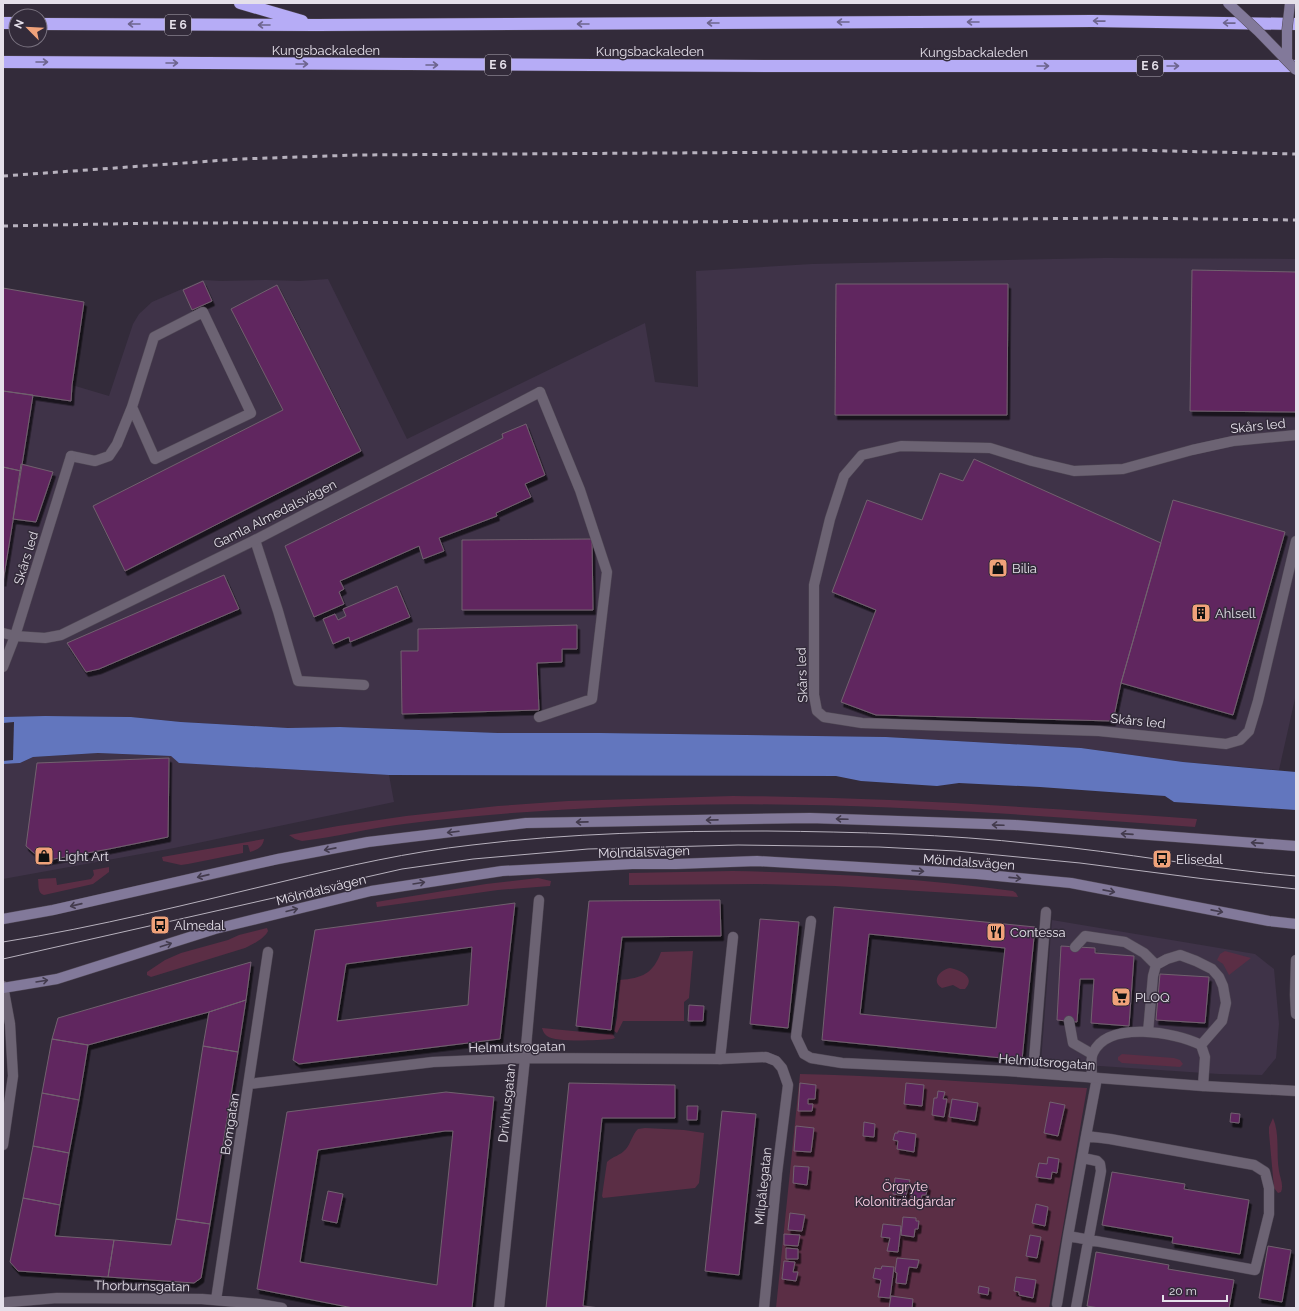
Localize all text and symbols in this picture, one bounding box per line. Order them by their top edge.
north arrow [8,8,48,48]
road number: E 6 [165,15,191,35]
one-way arrow [1093,17,1106,25]
text: N [12,18,27,31]
one-way arrow [837,18,850,26]
one-way arrow [967,18,980,26]
one-way arrow [707,19,720,27]
one-way arrow [1223,19,1236,27]
one-way arrow [128,20,141,28]
one-way arrow [577,20,590,28]
one-way arrow [258,21,271,29]
street label: Kungsbackaleden [272,43,380,58]
street label: Kungsbackaleden [596,44,704,59]
street label: Kungsbackaleden [920,45,1028,60]
road number: E 6 [485,55,511,75]
road number: E 6 [1137,56,1163,76]
one-way arrow [35,58,48,66]
one-way arrow [165,59,178,67]
one-way arrow [295,60,308,68]
one-way arrow [425,61,438,69]
one-way arrow [1036,62,1049,70]
one-way arrow [1166,62,1179,70]
street label: Skårs led [1230,416,1286,436]
street label: Gamla Almedalsvägen [211,477,339,551]
street label: Skårs led [11,529,41,587]
shop icon: Bilia [987,557,1009,579]
place label: Bilia [1012,561,1037,576]
building icon: Ahlsell [1190,602,1212,624]
place label: Ahlsell [1215,606,1256,621]
street label: Skårs led [794,647,810,703]
street label: Skårs led [1110,711,1166,731]
one-way arrow [706,816,719,824]
one-way arrow [836,816,849,823]
one-way arrow [576,818,589,825]
one-way arrow [992,821,1005,828]
one-way arrow [447,828,460,835]
one-way arrow [1121,830,1134,837]
one-way arrow [1251,840,1264,847]
street label: Mölndalsvägen [598,843,690,861]
shop icon: Light Art [33,845,55,867]
one-way arrow [324,845,337,853]
bus stop icon: Elisedal [1151,848,1173,870]
place label: Light Art [58,849,110,864]
street label: Mölndalsvägen [923,851,1015,873]
place label: Elisedal [1176,852,1223,867]
one-way arrow [911,867,924,874]
street label: Mölndalsvägen [275,872,367,908]
one-way arrow [197,873,210,881]
one-way arrow [1009,874,1022,882]
one-way arrow [412,879,425,887]
one-way arrow [1102,887,1115,895]
one-way arrow [70,901,83,909]
one-way arrow [285,906,298,914]
one-way arrow [1210,907,1223,915]
bus stop icon: Almedal [149,914,171,936]
place label: Almedal [174,918,225,933]
restaurant icon: Contessa [985,921,1007,943]
place label: Contessa [1010,925,1066,940]
one-way arrow [160,941,173,948]
one-way arrow [35,977,48,985]
supermarket icon: PLOQ [1110,986,1132,1008]
place label: PLOQ [1135,990,1170,1005]
street label: Helmutsrogatan [468,1039,566,1055]
street label: Helmutsrogatan [998,1051,1096,1073]
street label: Drivhusgatan [495,1063,519,1143]
street label: Bomgatan [218,1092,242,1156]
street label: Milpålegatan [751,1146,775,1226]
park label: Örgryte Koloniträdgårdar [855,1178,956,1209]
scale bar [1163,1277,1227,1303]
street label: Thorburnsgatan [94,1278,190,1294]
text: 20 m [1169,1284,1197,1298]

